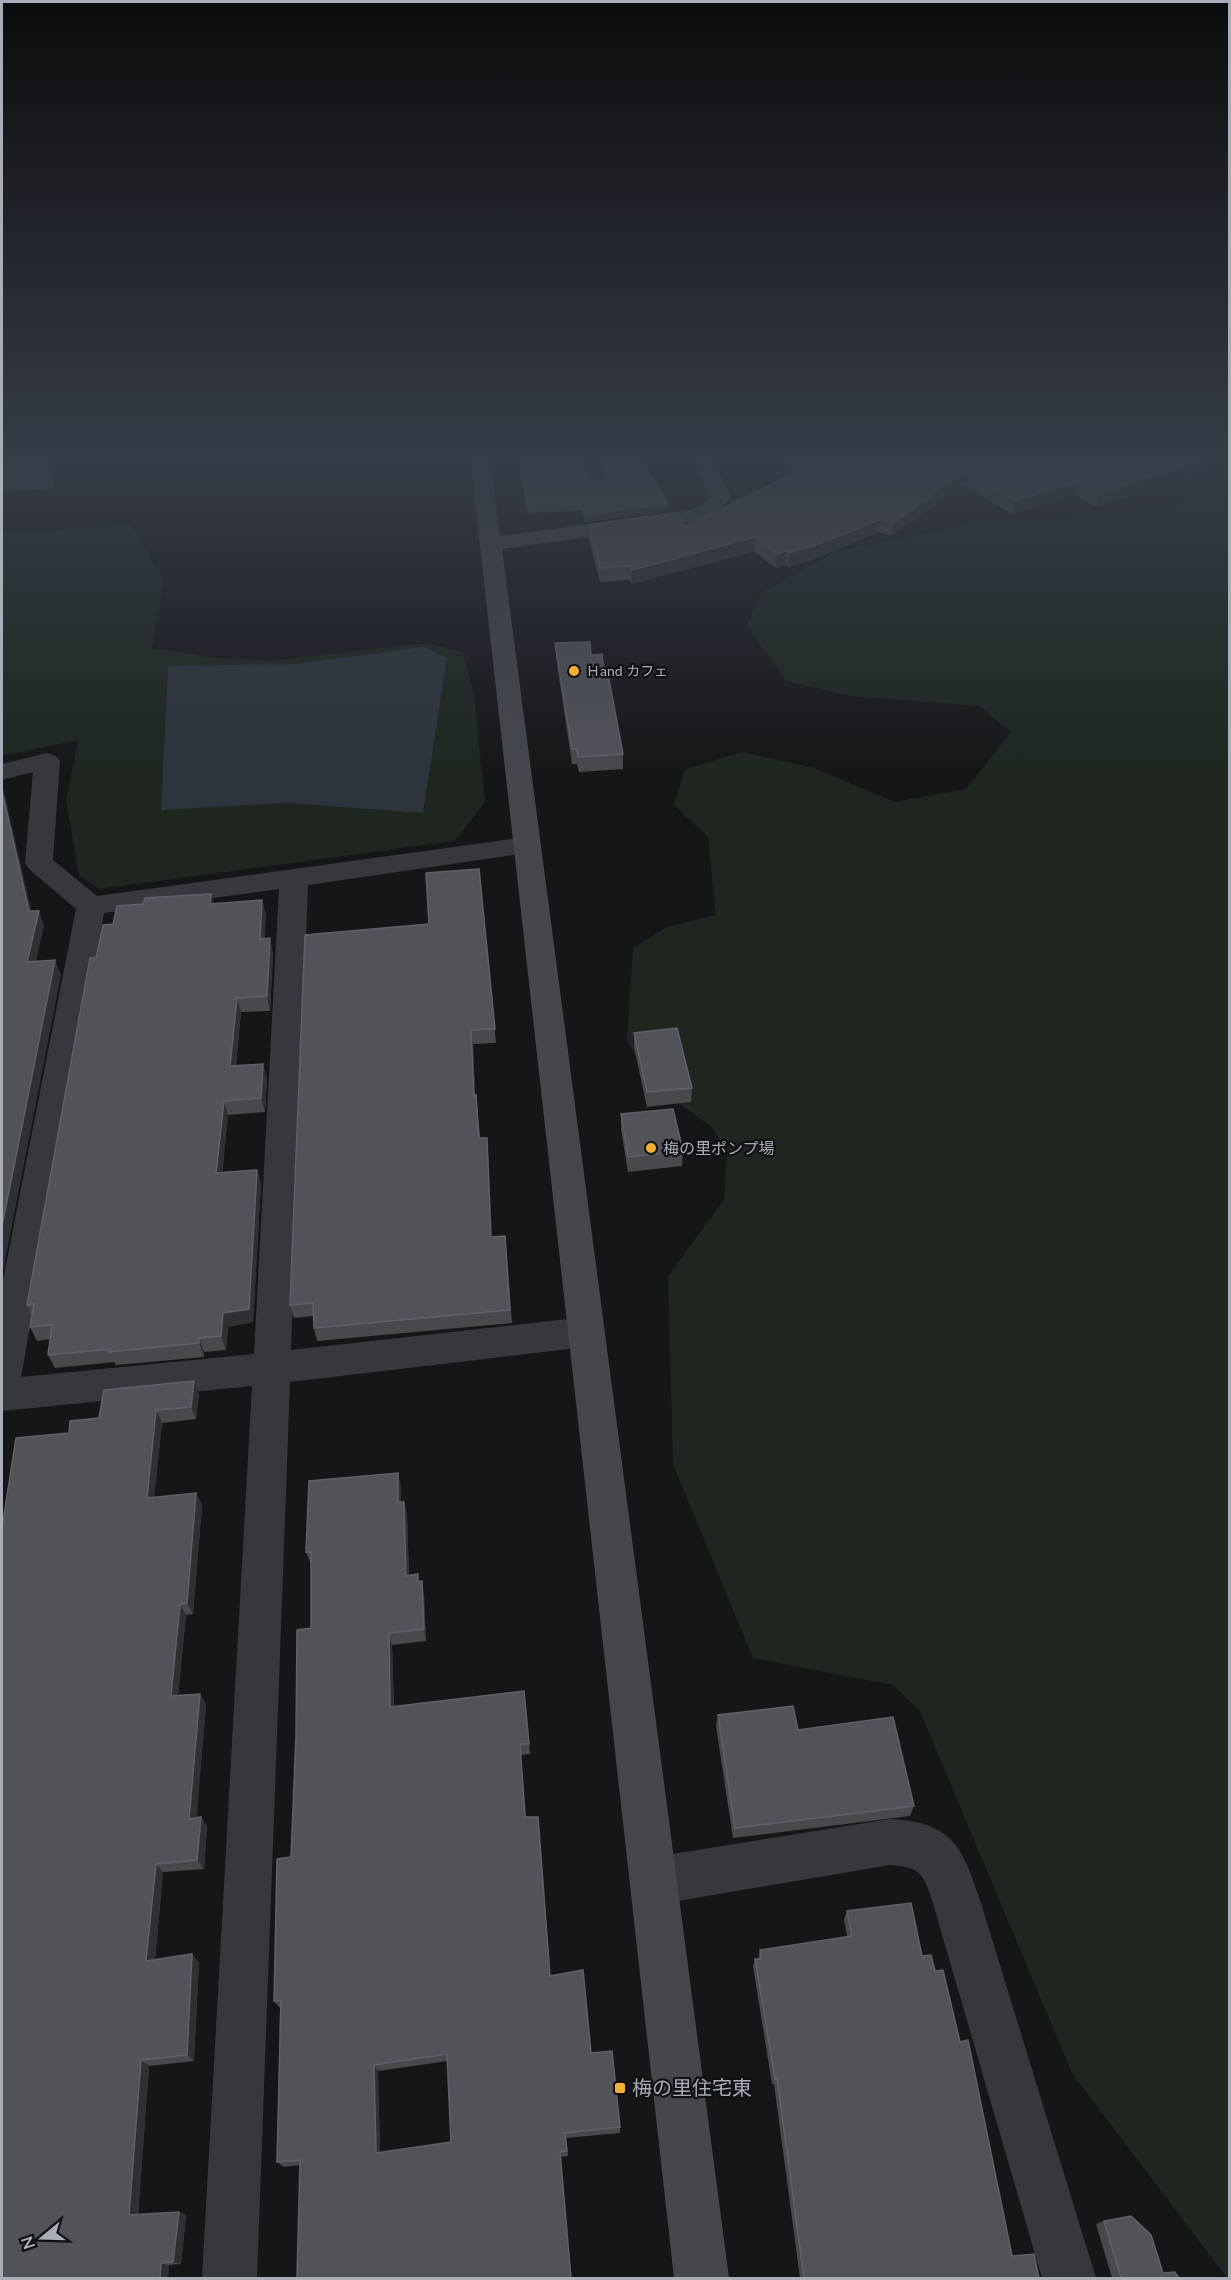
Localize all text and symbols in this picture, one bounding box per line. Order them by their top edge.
place label: Ｈand カフェ [586,662,668,679]
marker: Ｈand カフェ [567,664,581,678]
place label: 梅の里ポンプ場 [663,1138,775,1157]
marker: 梅の里ポンプ場 [644,1141,658,1155]
place label: 梅の里住宅東 [632,2075,752,2099]
marker: 梅の里住宅東 [613,2081,627,2095]
north arrow [12,2208,72,2268]
text: N [16,2234,38,2252]

